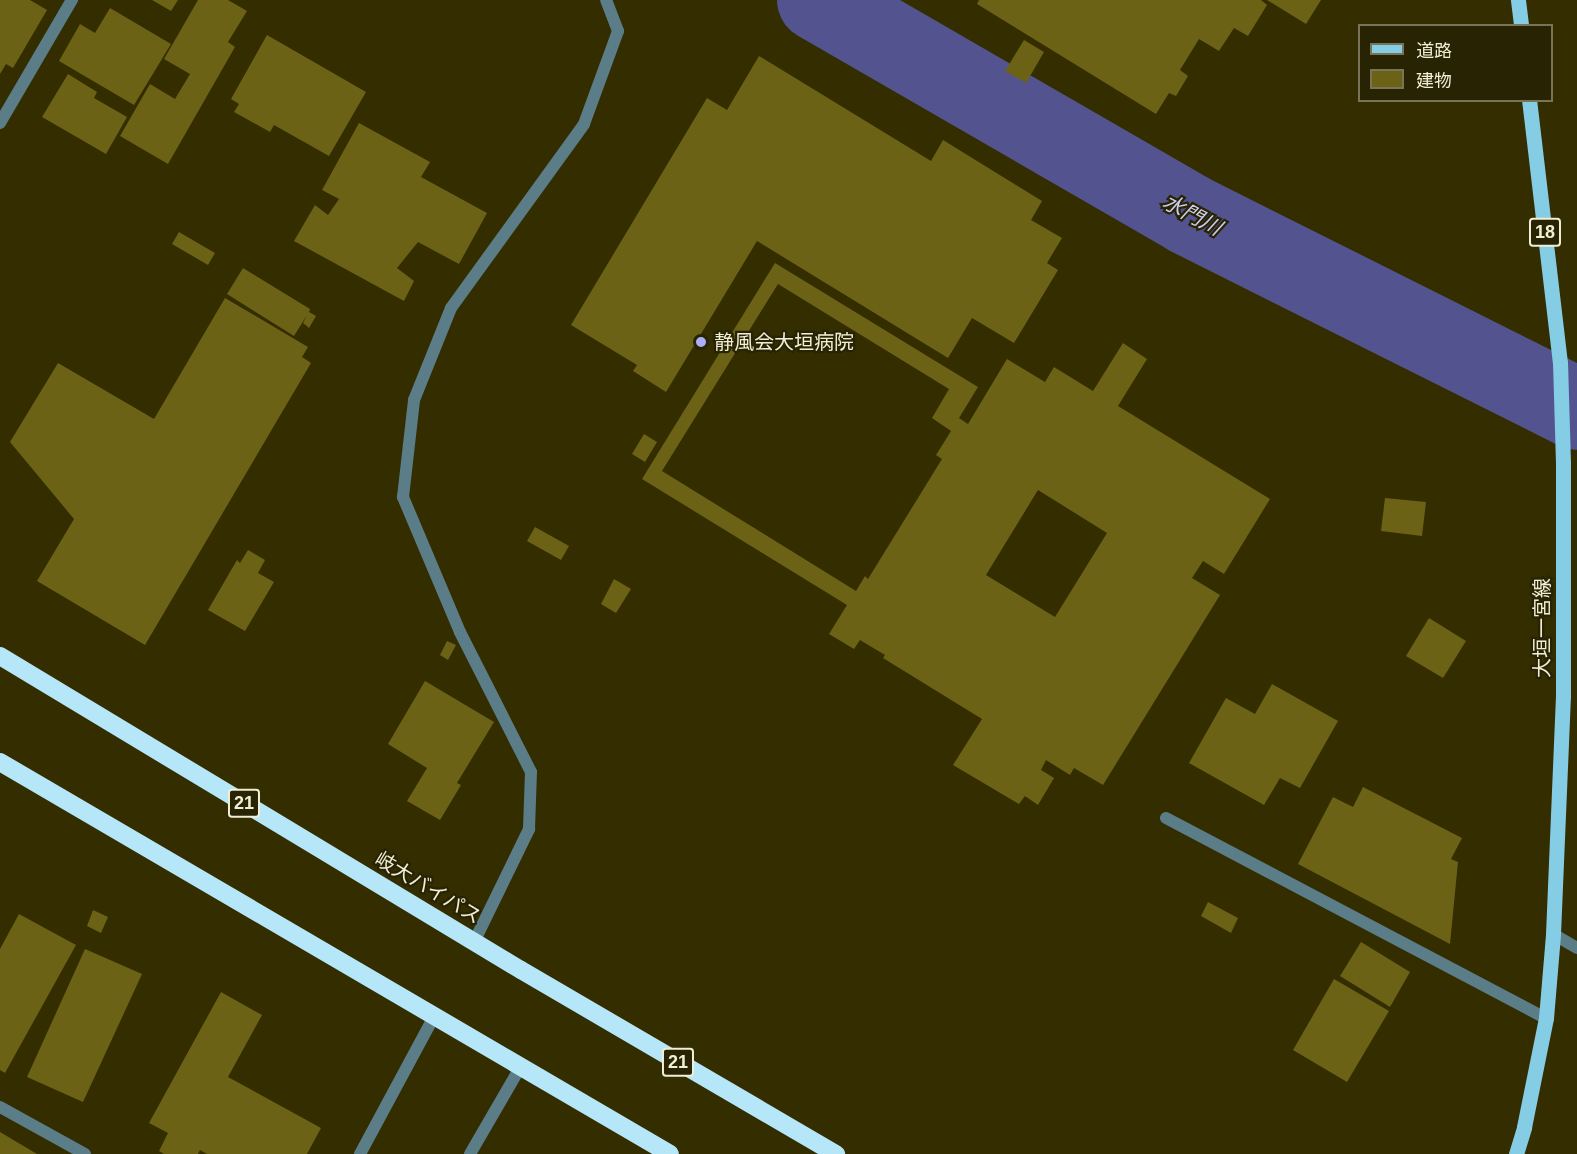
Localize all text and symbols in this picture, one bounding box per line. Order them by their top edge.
legend [1358,24,1553,102]
text: 道路 [1416,41,1452,61]
text: 建物 [1416,71,1452,91]
water label: 水門川 [1158,189,1226,241]
road number: 18 [1528,217,1562,247]
place label: 静風会大垣病院 [714,330,854,354]
marker: 静風会大垣病院 [692,333,710,351]
street label: 大垣一宮線 [1530,578,1554,678]
road number: 21 [228,788,260,818]
street label: 岐大バイパス [370,847,486,929]
road number: 21 [662,1047,694,1077]

